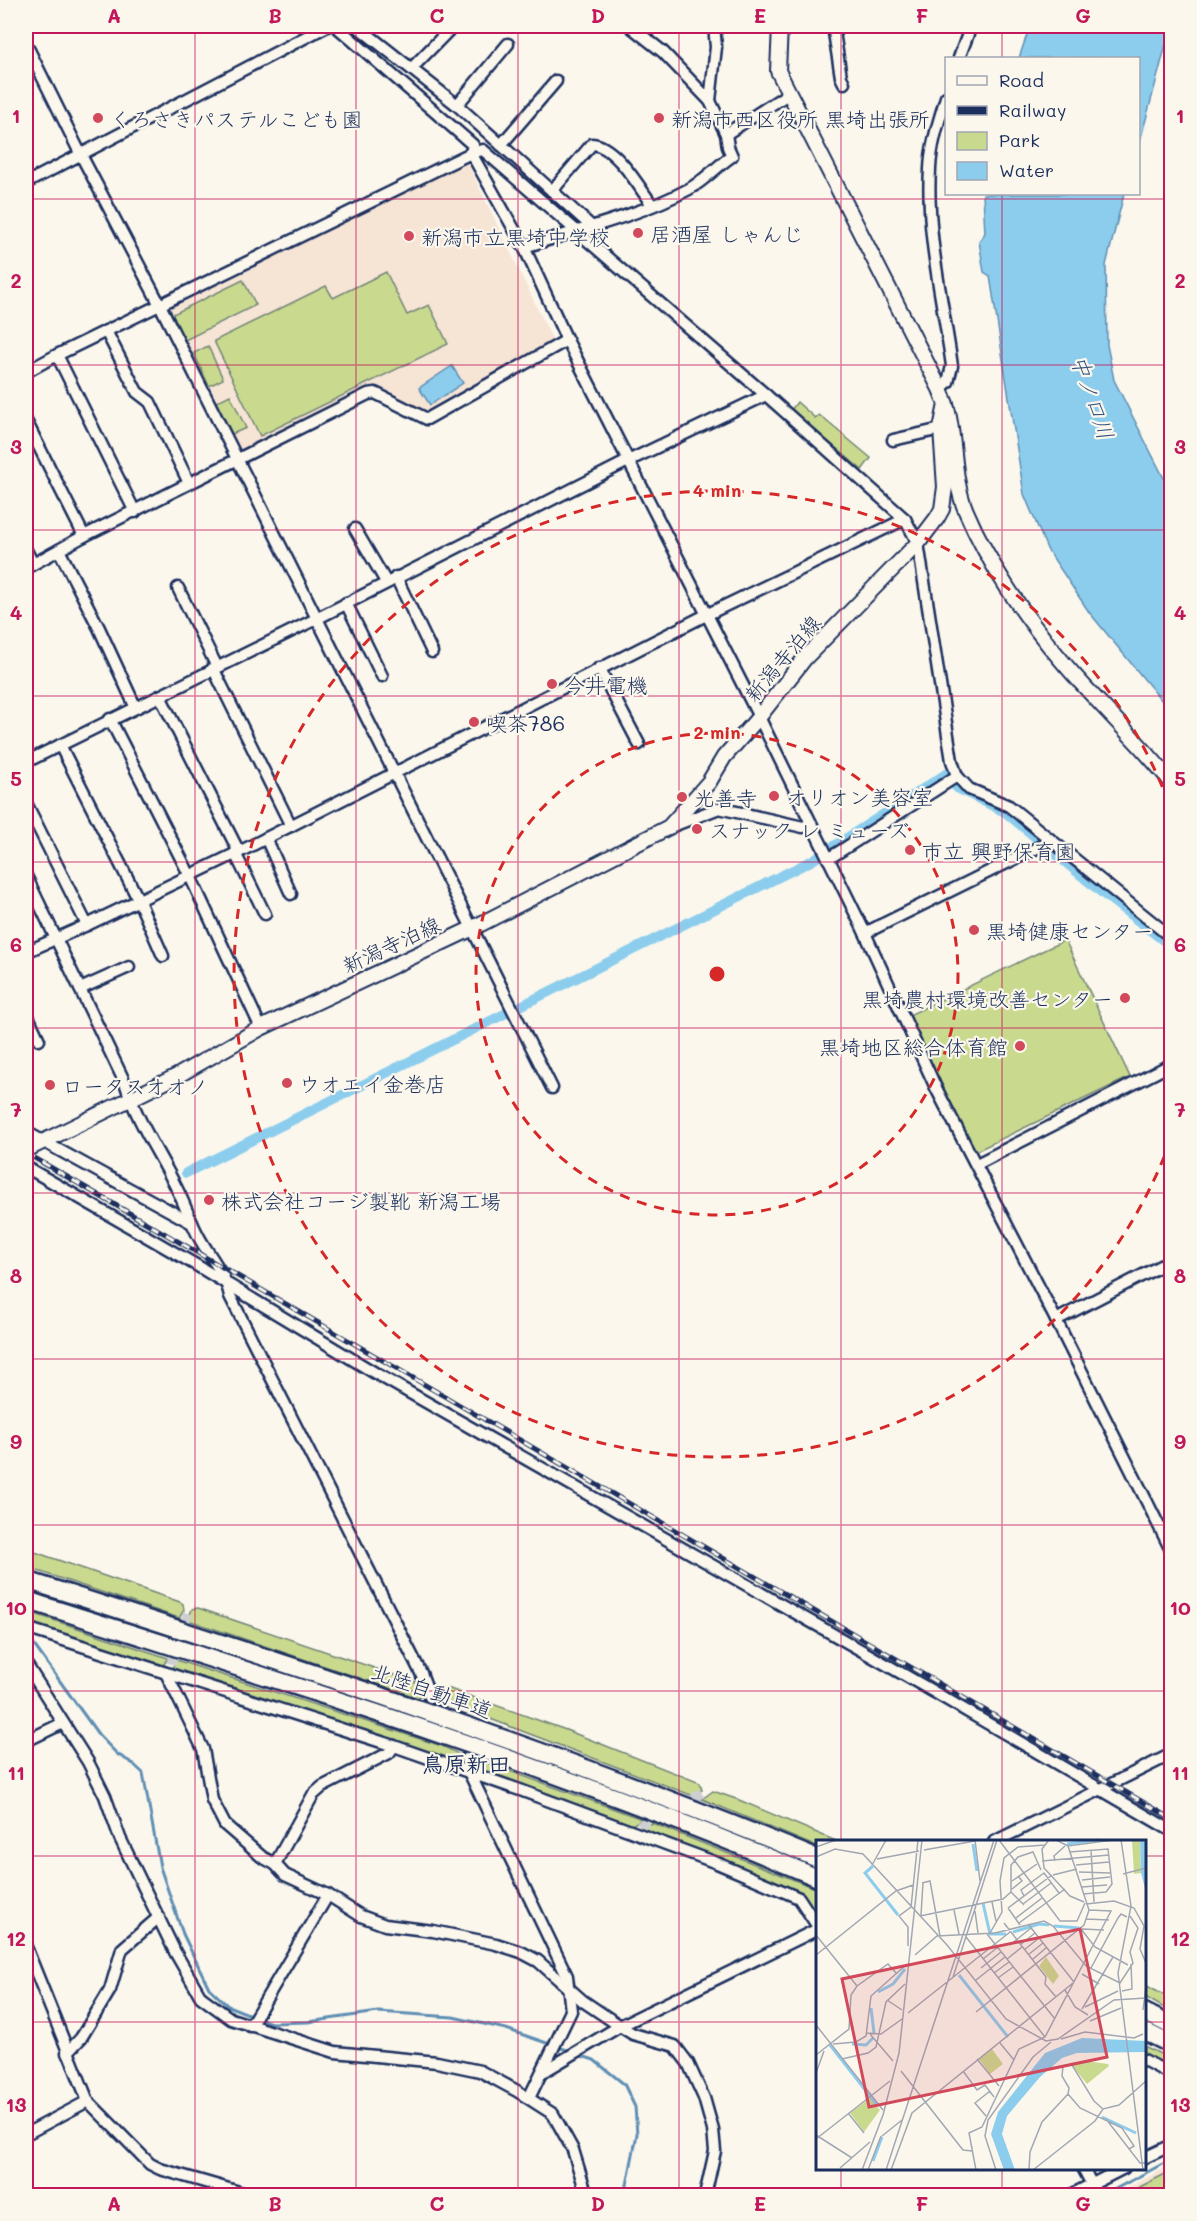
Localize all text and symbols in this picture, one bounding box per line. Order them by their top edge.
text: A [107,2,121,28]
text: B [268,2,282,28]
text: C [430,2,445,28]
text: D [591,2,605,28]
text: E [754,2,766,28]
text: F [916,2,929,28]
text: G [1075,2,1091,28]
legend [945,57,1140,195]
text: Road [999,68,1044,92]
text: Railway [999,98,1066,122]
text: 1 [12,102,20,128]
text: 1 [1176,102,1184,128]
place label: くろさきパステルこども園 [110,105,362,132]
place label: 新潟市西区役所 黒埼出張所 [671,105,930,132]
marker: くろさきパステルこども園 [91,111,105,125]
marker: 新潟市西区役所 黒埼出張所 [652,111,666,125]
text: Park [999,128,1040,152]
text: Water [999,158,1054,182]
place label: 居酒屋 しゃんじ [650,220,804,247]
place label: 新潟市立黒埼中学校 [421,223,610,250]
marker: 居酒屋 しゃんじ [631,226,645,240]
marker: 新潟市立黒埼中学校 [402,229,416,243]
text: 2 [10,267,22,293]
text: 2 [1174,267,1186,293]
water label: 中ノ口川 [1065,351,1121,443]
text: 3 [10,433,22,459]
text: 3 [1174,433,1186,459]
text: 4 min [693,478,741,502]
text: 4 [10,599,23,625]
text: 4 [1174,599,1187,625]
street label: 新潟寺泊線 [738,609,826,707]
place label: 今井電機 [564,671,648,698]
marker: 今井電機 [545,677,559,691]
place label: 喫茶786 [486,709,565,736]
marker: 喫茶786 [467,715,481,729]
text: 2 min [693,720,741,744]
text: 5 [10,765,22,791]
text: 5 [1174,765,1186,791]
place label: オリオン美容室 [786,783,933,810]
place label: 光善寺 [694,784,757,811]
marker: オリオン美容室 [767,789,781,803]
marker: 光善寺 [675,790,689,804]
place label: スナック レ ミューズ [709,816,909,843]
marker: スナック レ ミューズ [690,822,704,836]
place label: 市立 興野保育園 [922,837,1076,864]
marker: 市立 興野保育園 [903,843,917,857]
street label: 新潟寺泊線 [338,910,444,978]
place label: 黒埼健康センター [986,917,1153,944]
marker: 黒埼健康センター [967,923,981,937]
text: 6 [10,931,22,957]
text: 6 [1174,931,1186,957]
centre of rings [707,964,727,984]
place label: 黒埼農村環境改善センター [862,985,1113,1012]
marker: 黒埼農村環境改善センター [1118,991,1132,1005]
place label: 黒埼地区総合体育館 [819,1033,1008,1060]
marker: 黒埼地区総合体育館 [1013,1039,1027,1053]
place label: ウオエイ金巻店 [299,1070,446,1097]
place label: ロータスオオノ [62,1072,208,1099]
marker: ウオエイ金巻店 [280,1076,294,1090]
marker: ロータスオオノ [43,1078,57,1092]
text: 7 [10,1096,22,1122]
text: 7 [1174,1096,1186,1122]
place label: 株式会社コージ製靴 新潟工場 [221,1187,501,1214]
marker: 株式会社コージ製靴 新潟工場 [202,1193,216,1207]
text: 8 [10,1262,22,1288]
text: 8 [1174,1262,1186,1288]
text: 9 [10,1428,22,1454]
text: 9 [1174,1428,1186,1454]
text: 10 [5,1594,27,1620]
text: 10 [1169,1594,1191,1620]
street label: 北陸自動車道 [368,1657,496,1723]
district label: 鳥原新田 [422,1749,510,1778]
text: 11 [7,1759,25,1785]
text: 11 [1171,1759,1189,1785]
inset map [816,1840,1146,2170]
text: 12 [6,1925,26,1951]
text: 12 [1170,1925,1190,1951]
text: 13 [6,2091,26,2117]
text: 13 [1170,2091,1190,2117]
text: A [107,2190,121,2216]
text: B [268,2190,282,2216]
text: C [430,2190,445,2216]
text: D [591,2190,605,2216]
text: E [754,2190,766,2216]
text: F [916,2190,929,2216]
text: G [1075,2190,1091,2216]

